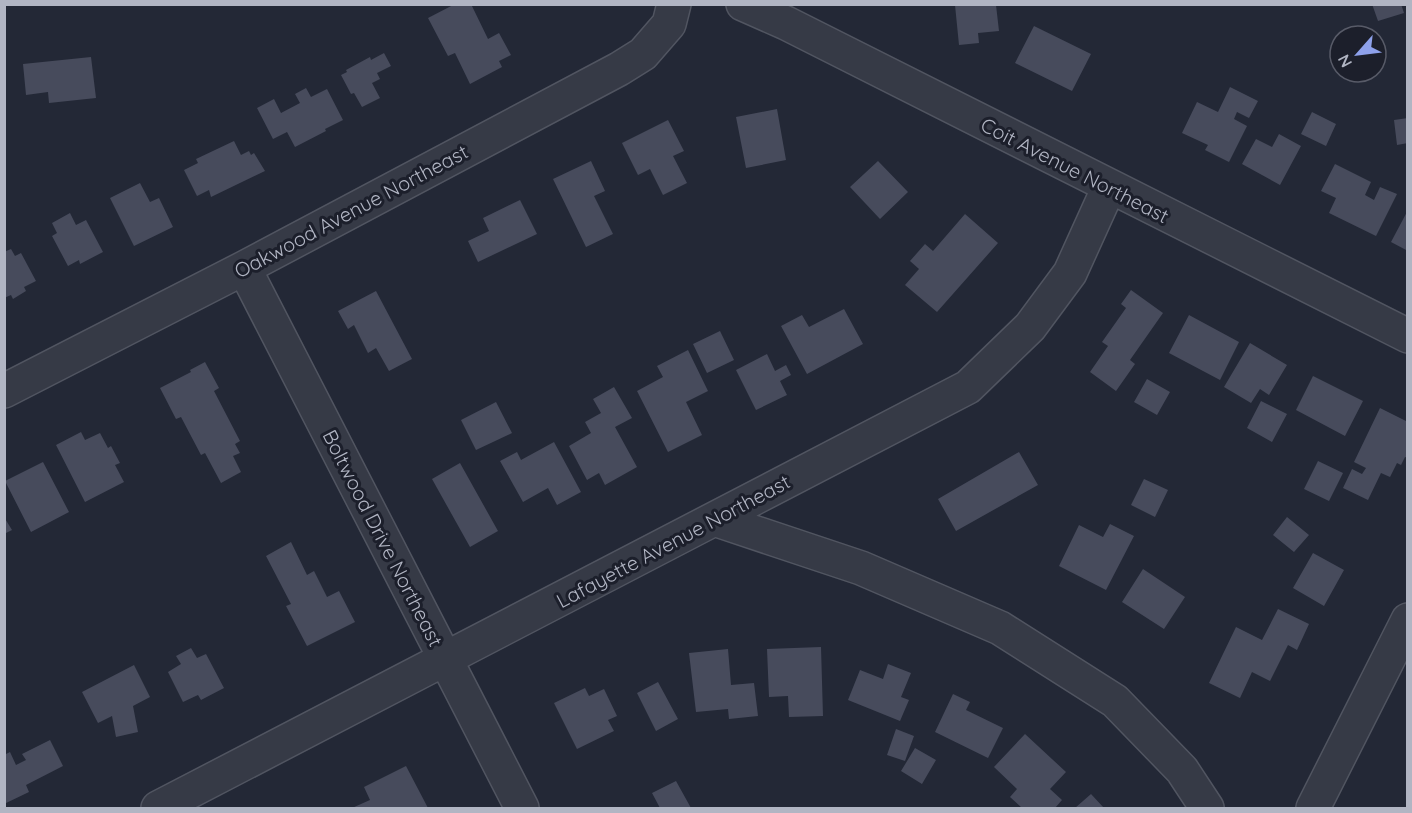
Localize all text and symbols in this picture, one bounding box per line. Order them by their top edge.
north arrow [1328,24,1388,84]
text: N [1333,51,1356,71]
street label: Coit Avenue Northeast [977,112,1173,228]
street label: Oakwood Avenue Northeast [230,139,472,283]
street label: Boltwood Drive Northeast [317,426,449,651]
street label: Lafayette Avenue Northeast [552,469,794,613]

